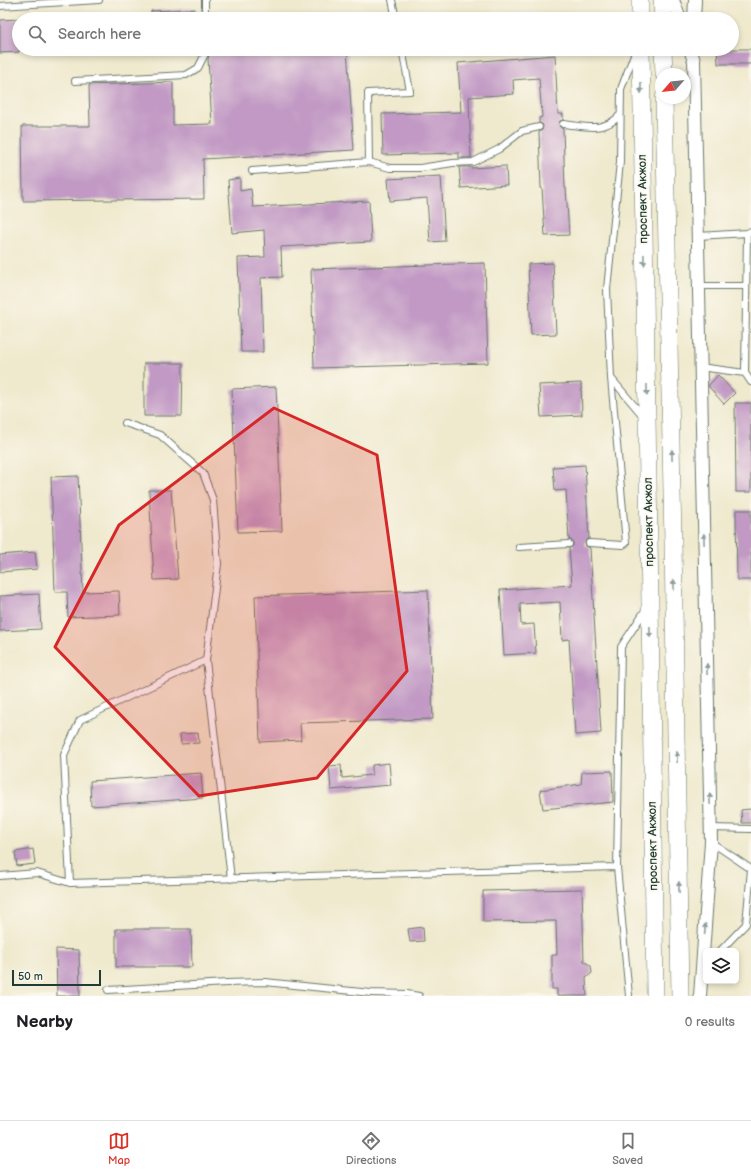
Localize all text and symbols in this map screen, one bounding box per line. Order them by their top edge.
search box [12,12,739,56]
icon: search [26,23,48,45]
text: Search here [58,25,141,44]
north arrow [655,68,691,104]
one-way arrow [638,82,645,94]
street label: проспект Акжол [635,154,651,244]
one-way arrow [641,254,647,267]
one-way arrow [644,384,650,397]
one-way arrow [669,448,675,461]
street label: проспект Акжол [641,477,657,567]
one-way arrow [701,532,707,545]
one-way arrow [671,578,677,591]
one-way arrow [647,626,654,638]
one-way arrow [704,662,710,675]
one-way arrow [674,750,680,763]
one-way arrow [707,792,713,805]
street label: проспект Акжол [645,801,661,891]
one-way arrow [675,881,682,893]
one-way arrow [701,923,708,935]
map controls [703,948,739,984]
button: layers [703,948,739,984]
scale bar [12,968,101,987]
text: 50 m [18,970,43,983]
text: Nearby [16,1012,73,1032]
text: 0 results [685,1014,735,1030]
tab: Map [108,1130,130,1167]
tab: Directions [346,1130,396,1167]
tab: Saved [612,1130,643,1167]

